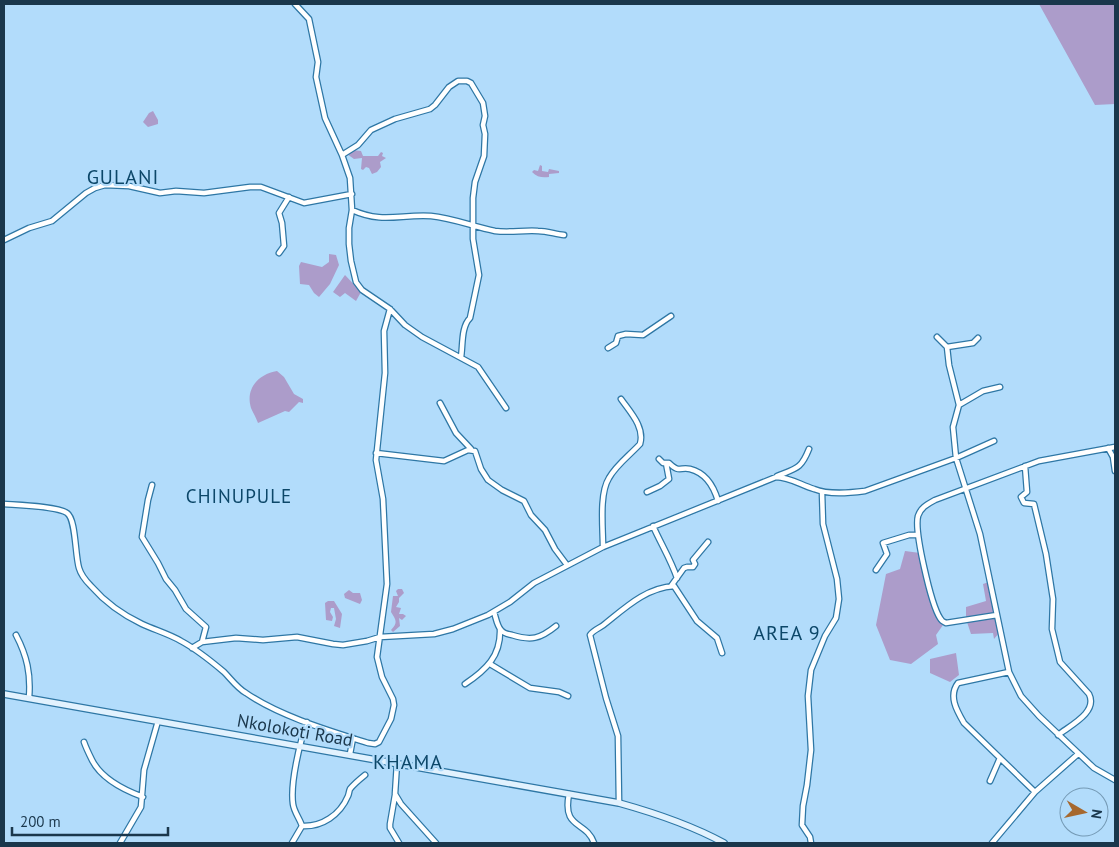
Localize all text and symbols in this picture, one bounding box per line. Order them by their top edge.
district label: GULANI [87,164,159,190]
district label: CHINUPULE [186,484,292,508]
district label: AREA 9 [753,620,821,646]
street label: Nkolokoti Road [235,709,355,751]
district label: KHAMA [373,749,443,775]
north arrow [1059,787,1109,837]
scale bar [12,804,169,836]
text: N [1087,808,1106,820]
text: 200 m [20,812,61,831]

